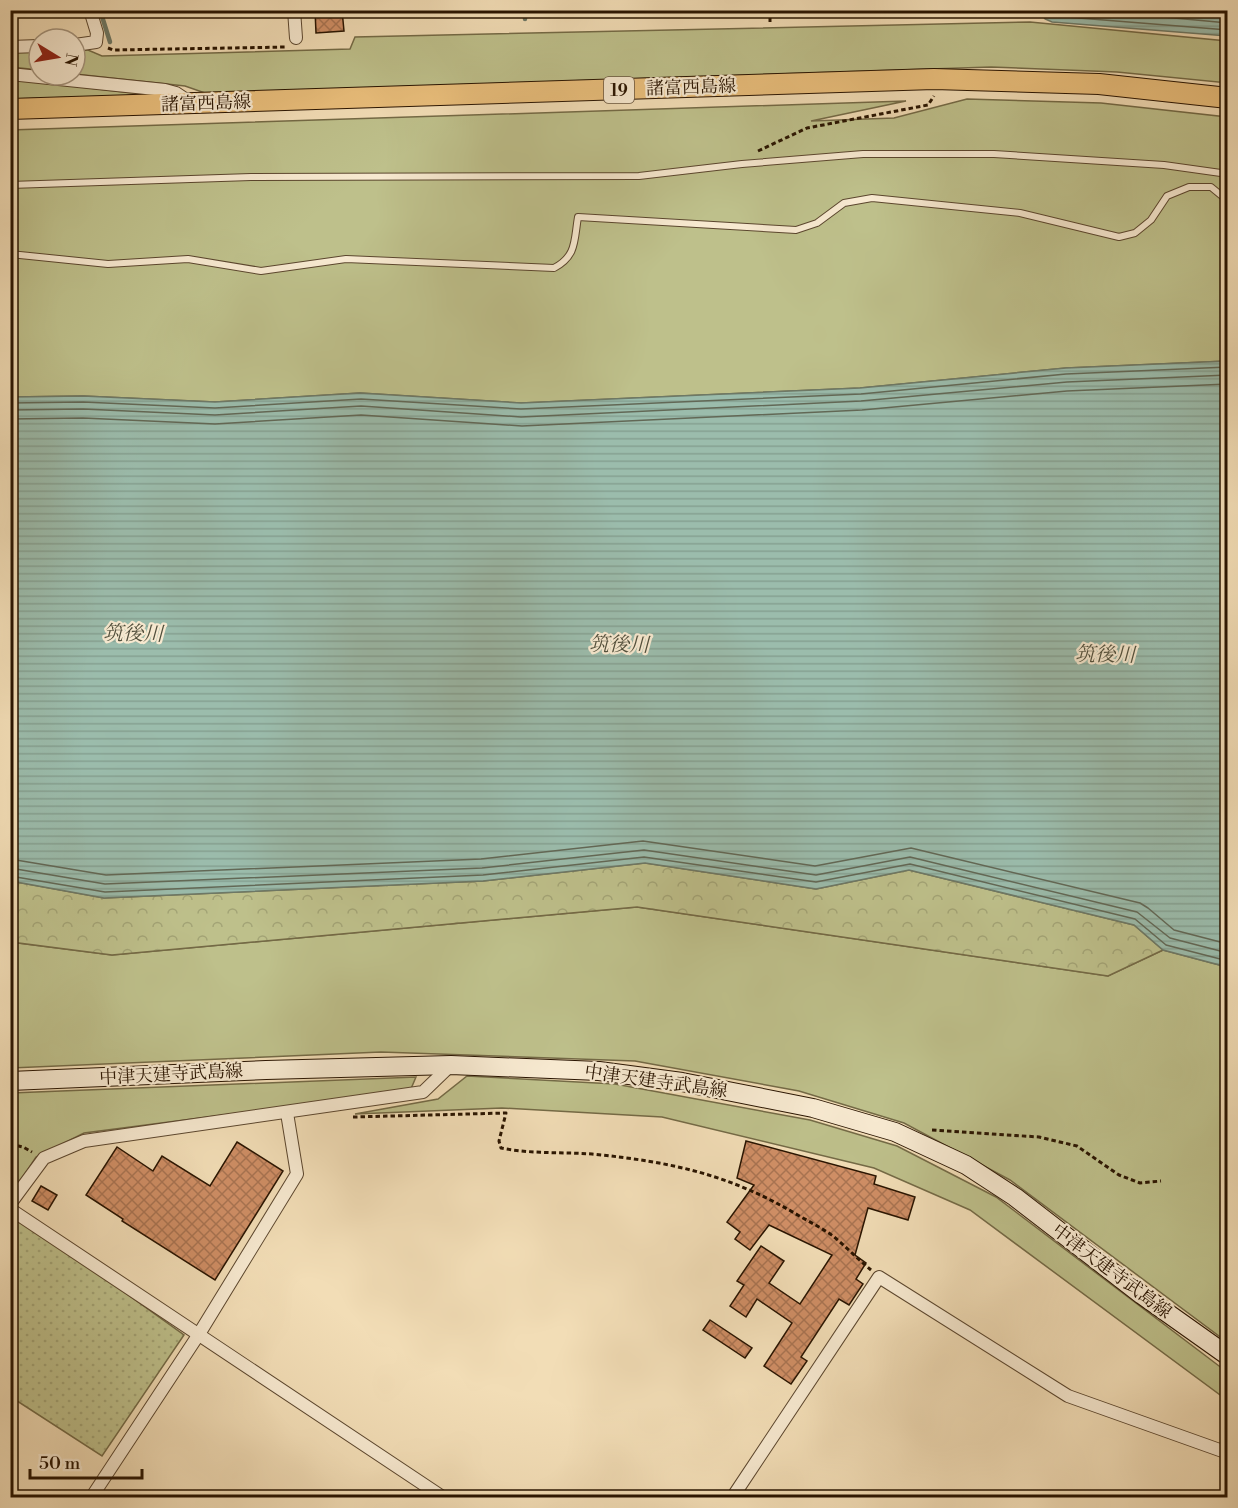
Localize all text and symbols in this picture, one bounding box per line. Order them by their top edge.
north arrow [27,27,87,87]
text: N [60,52,82,68]
street label: 諸富西島線 [646,74,736,101]
road number: 19 [604,77,634,103]
street label: 諸富西島線 [161,90,251,117]
water label: 筑後川 [103,621,165,648]
water label: 筑後川 [589,632,651,659]
water label: 筑後川 [1075,642,1137,669]
street label: 中津天建寺武島線 [99,1059,244,1090]
street label: 中津天建寺武島線 [583,1060,729,1103]
street label: 中津天建寺武島線 [1047,1219,1176,1324]
scale bar [30,1442,142,1480]
text: 50 m [39,1452,81,1475]

